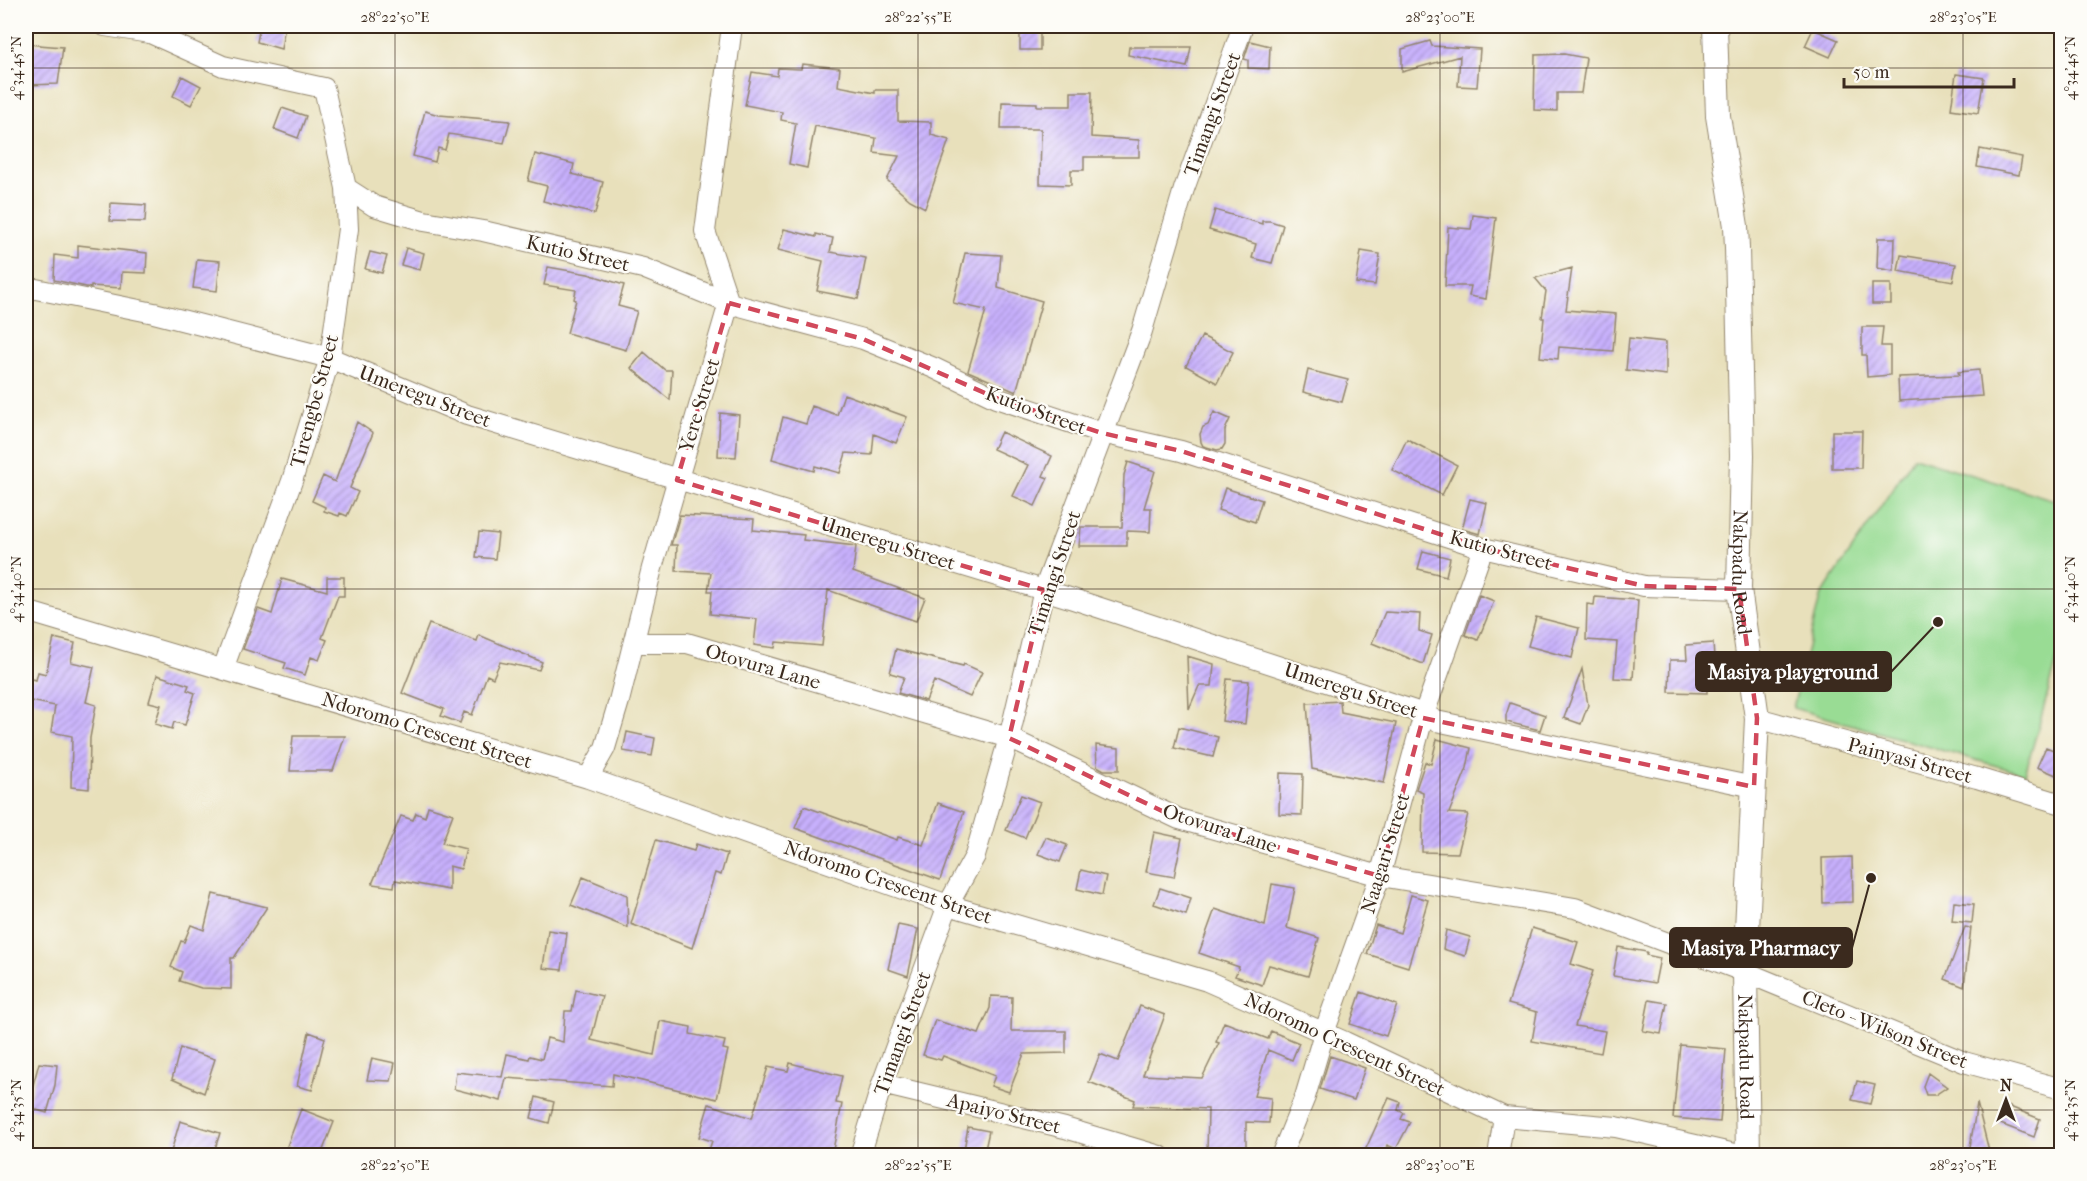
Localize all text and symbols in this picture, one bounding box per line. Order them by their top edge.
text: 28°22'50"E [360,8,430,26]
text: 28°22'55"E [884,8,952,26]
text: 28°23'00"E [1405,8,1475,26]
text: 28°23'05"E [1929,8,1997,26]
text: 4°34'45"N [7,35,25,100]
text: 4°34'45"N [2061,35,2079,100]
street label: Timangi Street [1179,49,1246,179]
scale bar [1844,51,2014,89]
text: 50 m [1853,62,1890,83]
street label: Kutio Street [524,230,632,277]
street label: Tirengbe Street [286,332,343,470]
street label: Yere Street [674,355,725,456]
street label: Umeregu Street [355,361,494,432]
street label: Kutio Street [982,382,1089,439]
street label: Timangi Street [1023,508,1086,639]
street label: Nakpadu Road [1727,509,1756,637]
street label: Umeregu Street [818,512,958,575]
street label: Kutio Street [1447,526,1555,575]
text: 4°34'40"N [7,555,25,622]
text: 4°34'40"N [2061,555,2079,622]
street label: Otovura Lane [703,639,823,694]
callout: Masiya playground [1696,652,1891,691]
street label: Umeregu Street [1281,658,1421,723]
text: Masiya playground [1707,660,1879,684]
street label: Ndoromo Crescent Street [319,688,535,773]
street label: Painyasi Street [1845,733,1975,788]
street label: Naagari Street [1356,790,1415,916]
street label: Otovura Lane [1160,799,1280,858]
street label: Ndoromo Crescent Street [781,836,995,929]
callout: Masiya Pharmacy [1670,928,1852,967]
text: Masiya Pharmacy [1681,936,1842,960]
street label: Timangi Street [869,968,936,1098]
street label: Cleto - Wilson Street [1799,986,1971,1073]
street label: Ndoromo Crescent Street [1241,988,1449,1101]
street label: Nakpadu Road [1733,994,1758,1121]
north arrow [1976,1070,2036,1130]
text: N [2000,1076,2013,1095]
text: 4°34'35"N [7,1078,25,1141]
text: 4°34'35"N [2061,1078,2079,1141]
street label: Apaiyo Street [944,1088,1063,1139]
text: 28°22'50"E [360,1156,430,1174]
text: 28°22'55"E [884,1156,952,1174]
text: 28°23'00"E [1405,1156,1475,1174]
text: 28°23'05"E [1929,1156,1997,1174]

